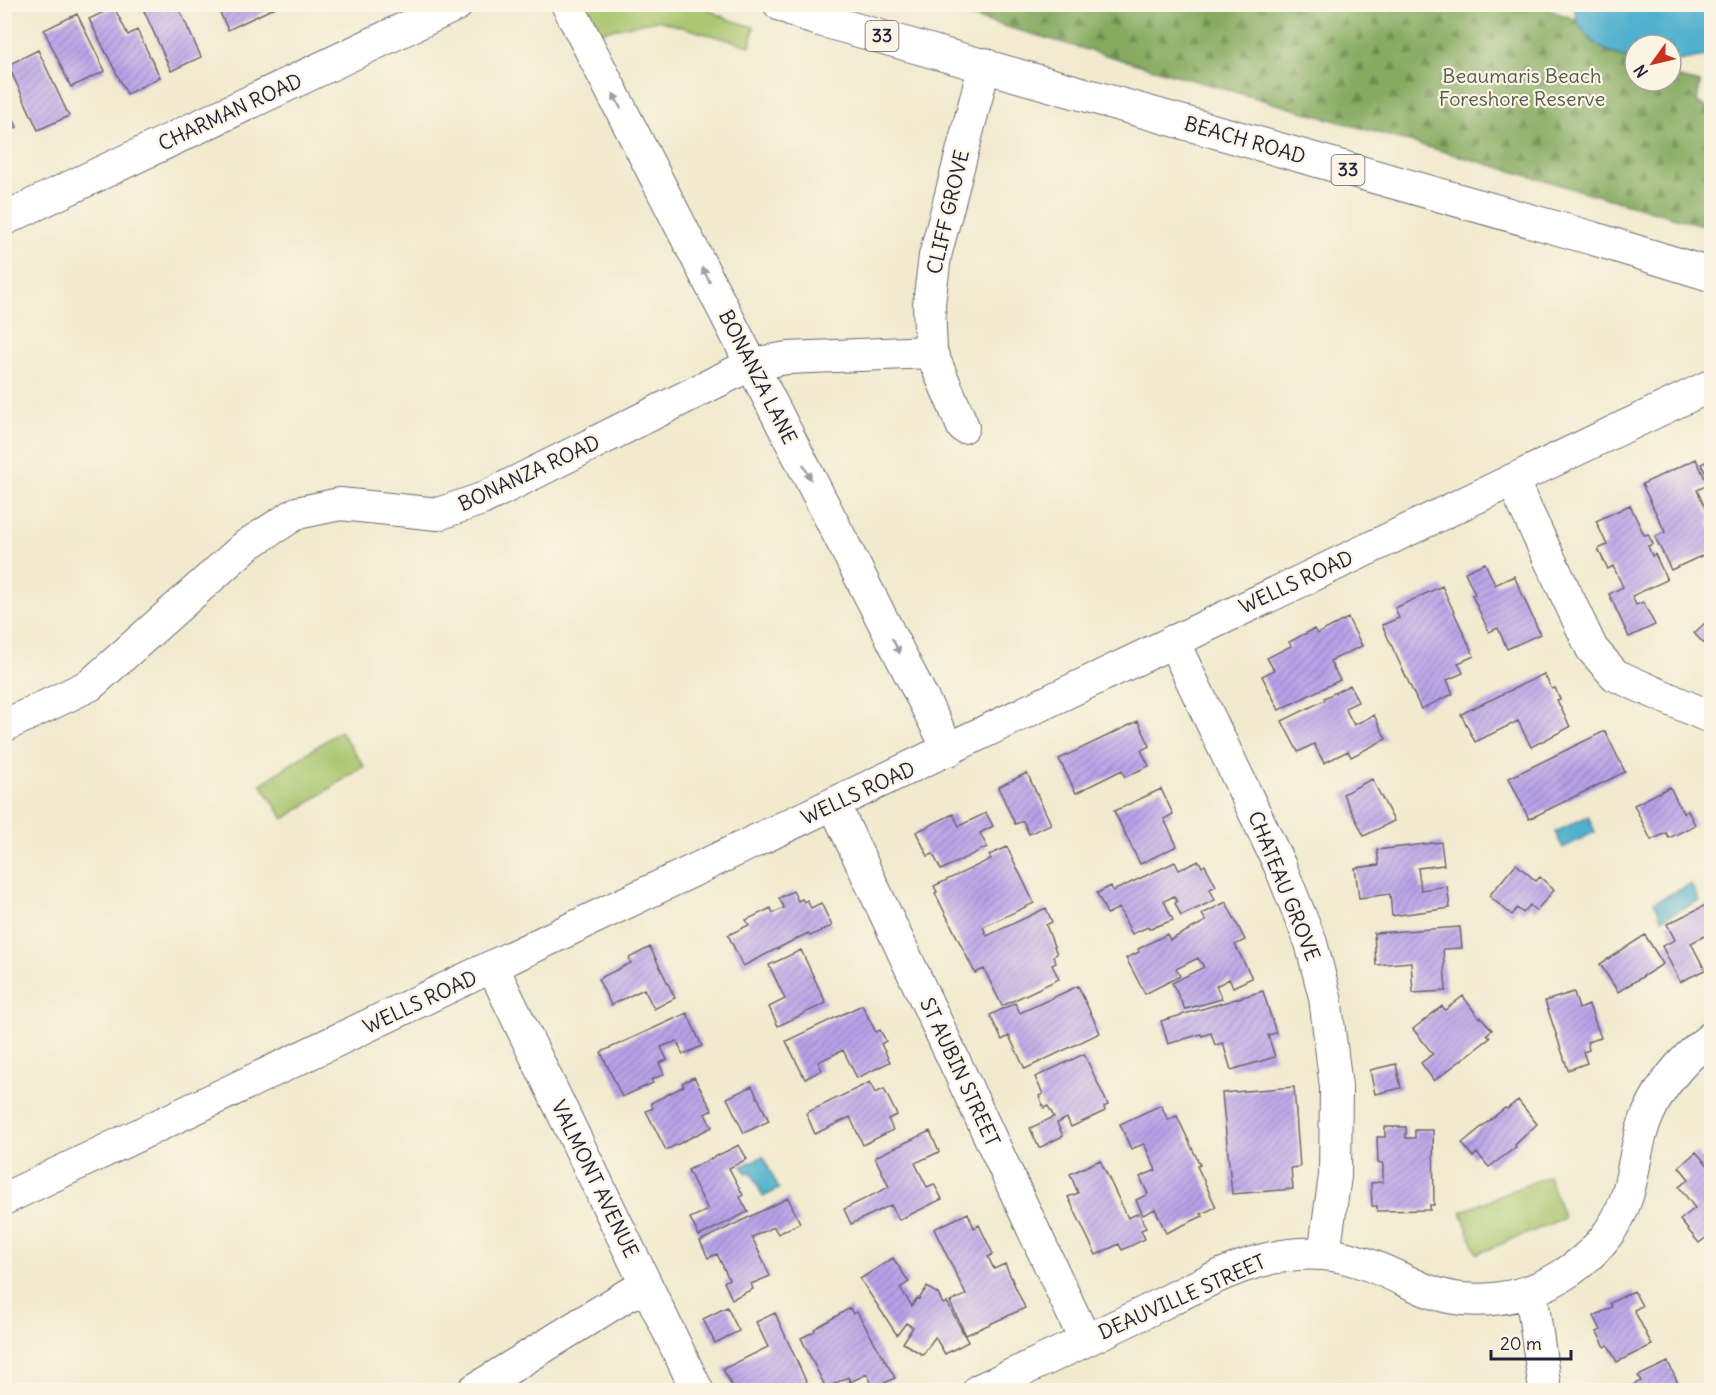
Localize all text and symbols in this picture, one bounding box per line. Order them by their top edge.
road number: 33 [866,21,898,51]
north arrow [1623,33,1683,93]
text: N [1629,61,1652,82]
park label: Beaumaris Beach Foreshore Reserve [1439,63,1605,111]
street label: CHARMAN ROAD [154,67,306,156]
one-way arrow [612,93,622,110]
street label: BEACH ROAD [1182,110,1309,169]
street label: CLIFF GROVE [921,147,974,276]
road number: 33 [1332,155,1364,185]
one-way arrow [701,266,711,283]
street label: BONANZA LANE [714,305,803,448]
street label: BONANZA ROAD [454,429,603,516]
one-way arrow [802,463,812,481]
street label: WELLS ROAD [1235,544,1357,619]
one-way arrow [891,638,901,655]
street label: WELLS ROAD [797,755,919,830]
street label: CHATEAU GROVE [1243,807,1326,964]
street label: WELLS ROAD [359,964,481,1039]
street label: ST AUBIN STREET [915,993,1006,1150]
street label: VALMONT AVENUE [546,1096,644,1262]
street label: DEAUVILLE STREET [1094,1248,1269,1345]
scale bar [1491,1323,1570,1361]
text: 20 m [1500,1332,1542,1355]

